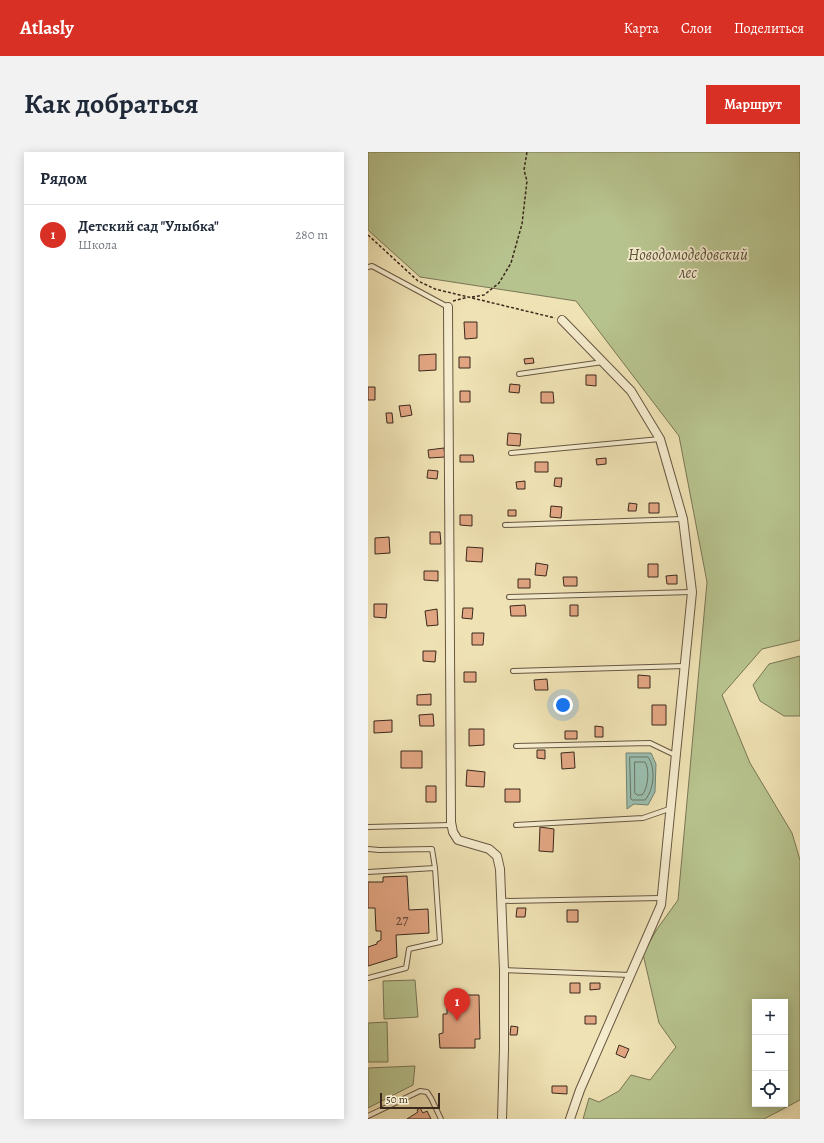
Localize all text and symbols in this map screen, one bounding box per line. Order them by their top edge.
text: Atlasly [20,15,74,41]
text: Карта [624,19,659,38]
text: Слои [681,19,712,38]
text: Поделиться [734,19,804,38]
text: Как добраться [24,85,199,123]
button: Маршрут [706,85,800,124]
text: Рядом [40,167,87,190]
text: Детский сад "Улыбка" [78,216,219,236]
text: 1 [51,226,55,243]
text: 280 m [295,226,328,243]
text: Школа [78,236,117,253]
park label: Новодомодедовский лес [628,244,748,284]
your location [553,695,573,715]
house number: 27 [396,911,408,930]
pin: 1 [444,988,470,1021]
map controls [752,999,788,1107]
button: + [752,999,788,1035]
button: − [752,1035,788,1071]
button: locate [752,1071,788,1107]
scale bar [380,1091,440,1110]
text: 50 m [386,1092,408,1107]

